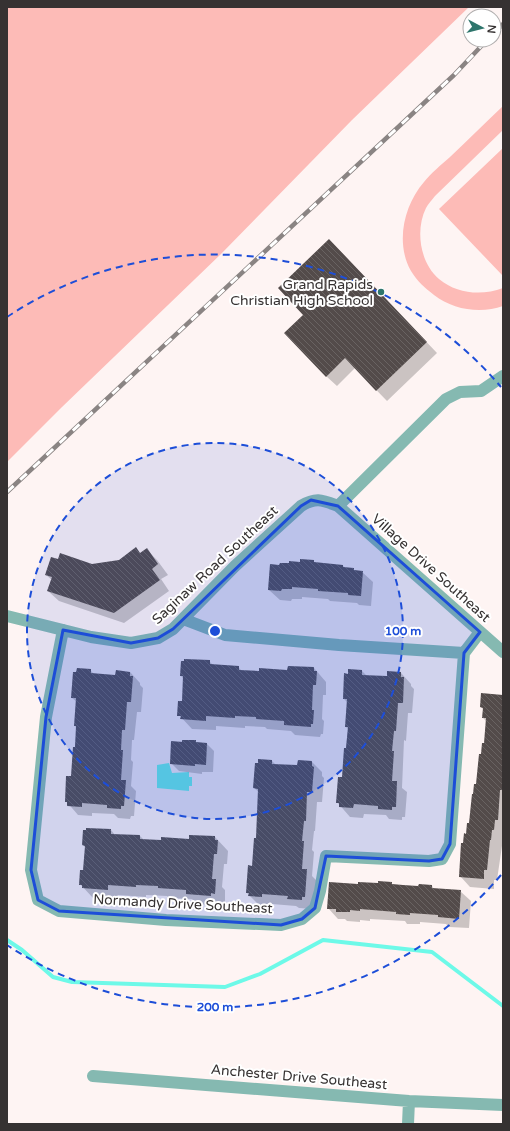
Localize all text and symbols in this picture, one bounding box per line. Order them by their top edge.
north arrow [462,8,502,48]
text: N [484,24,498,34]
place label: Grand Rapids Christian High School [230,276,373,309]
marker: Grand Rapids Christian High School [376,287,386,297]
street label: Saginaw Road Southeast [149,502,282,628]
street label: Village Drive Southeast [368,510,494,626]
centre of rings [208,624,222,638]
text: 100 m [385,624,421,638]
street label: Normandy Drive Southeast [93,891,274,917]
text: 200 m [197,1000,233,1014]
street label: Anchester Drive Southeast [210,1061,389,1093]

